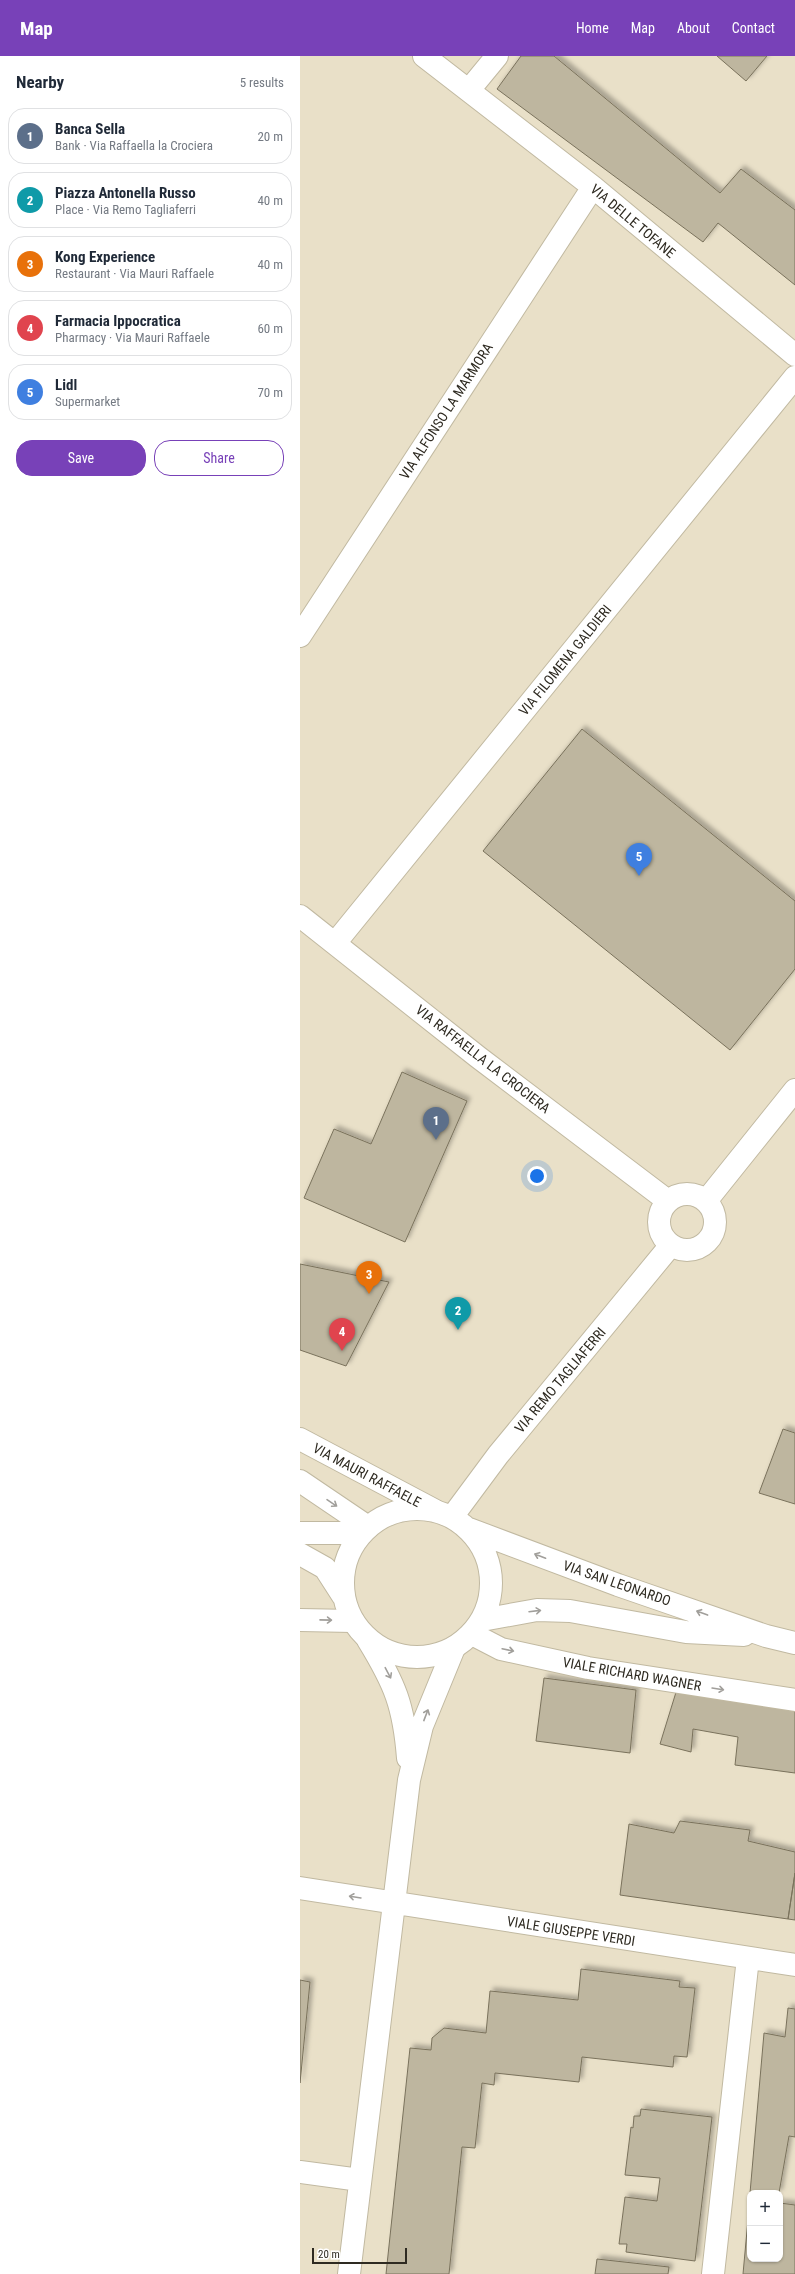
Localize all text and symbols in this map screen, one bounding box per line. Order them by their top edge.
text: Map [20,17,53,40]
text: Home [576,20,609,36]
text: Map [631,20,655,36]
text: About [677,20,710,36]
text: Contact [732,20,775,36]
text: Nearby [16,72,64,92]
text: 5 results [240,75,284,90]
text: Banca Sella [55,120,125,138]
text: 1 [27,129,33,144]
text: 20 m [257,129,283,144]
text: Bank · Via Raffaella la Crociera [55,138,213,153]
street label: VIA DELLE TOFANE [587,181,679,261]
text: Piazza Antonella Russo [55,184,196,202]
text: 2 [27,193,33,208]
text: 40 m [257,193,283,208]
text: Place · Via Remo Tagliaferri [55,202,196,217]
text: Kong Experience [55,248,155,266]
text: 3 [27,257,33,272]
text: 40 m [257,257,283,272]
text: Restaurant · Via Mauri Raffaele [55,266,214,281]
text: Farmacia Ippocratica [55,312,181,330]
text: 4 [27,321,33,336]
text: 60 m [257,321,283,336]
text: Pharmacy · Via Mauri Raffaele [55,330,210,345]
street label: VIA ALFONSO LA MARMORA [396,340,496,482]
text: Lidl [55,376,77,394]
text: 5 [27,385,33,400]
text: 70 m [257,385,283,400]
text: Supermarket [55,394,120,409]
button: Save [16,440,146,476]
button: Share [154,440,284,476]
street label: VIA FILOMENA GALDIERI [515,601,615,719]
pin: 5 [626,843,652,876]
street label: VIA RAFFAELLA LA CROCIERA [413,1002,553,1116]
pin: 1 [423,1107,449,1140]
your location [527,1166,547,1186]
pin: 3 [356,1261,382,1294]
pin: 2 [445,1297,471,1330]
pin: 4 [329,1318,355,1351]
street label: VIA REMO TAGLIAFERRI [511,1324,609,1436]
street label: VIA MAURI RAFFAELE [310,1440,424,1510]
one-way arrow [327,1498,338,1507]
one-way arrow [535,1552,547,1560]
street label: VIA SAN LEONARDO [561,1557,673,1609]
one-way arrow [528,1607,541,1615]
one-way arrow [696,1609,709,1616]
one-way arrow [319,1616,332,1624]
one-way arrow [501,1647,514,1655]
street label: VIALE RICHARD WAGNER [561,1654,703,1694]
one-way arrow [384,1667,392,1679]
one-way arrow [711,1685,724,1693]
one-way arrow [423,1709,431,1721]
one-way arrow [349,1893,362,1901]
street label: VIALE GIUSEPPE VERDI [506,1913,636,1949]
map controls [747,2190,783,2262]
button: + [747,2190,783,2226]
button: − [747,2226,783,2262]
scale bar [312,2246,407,2265]
text: 20 m [318,2248,340,2261]

